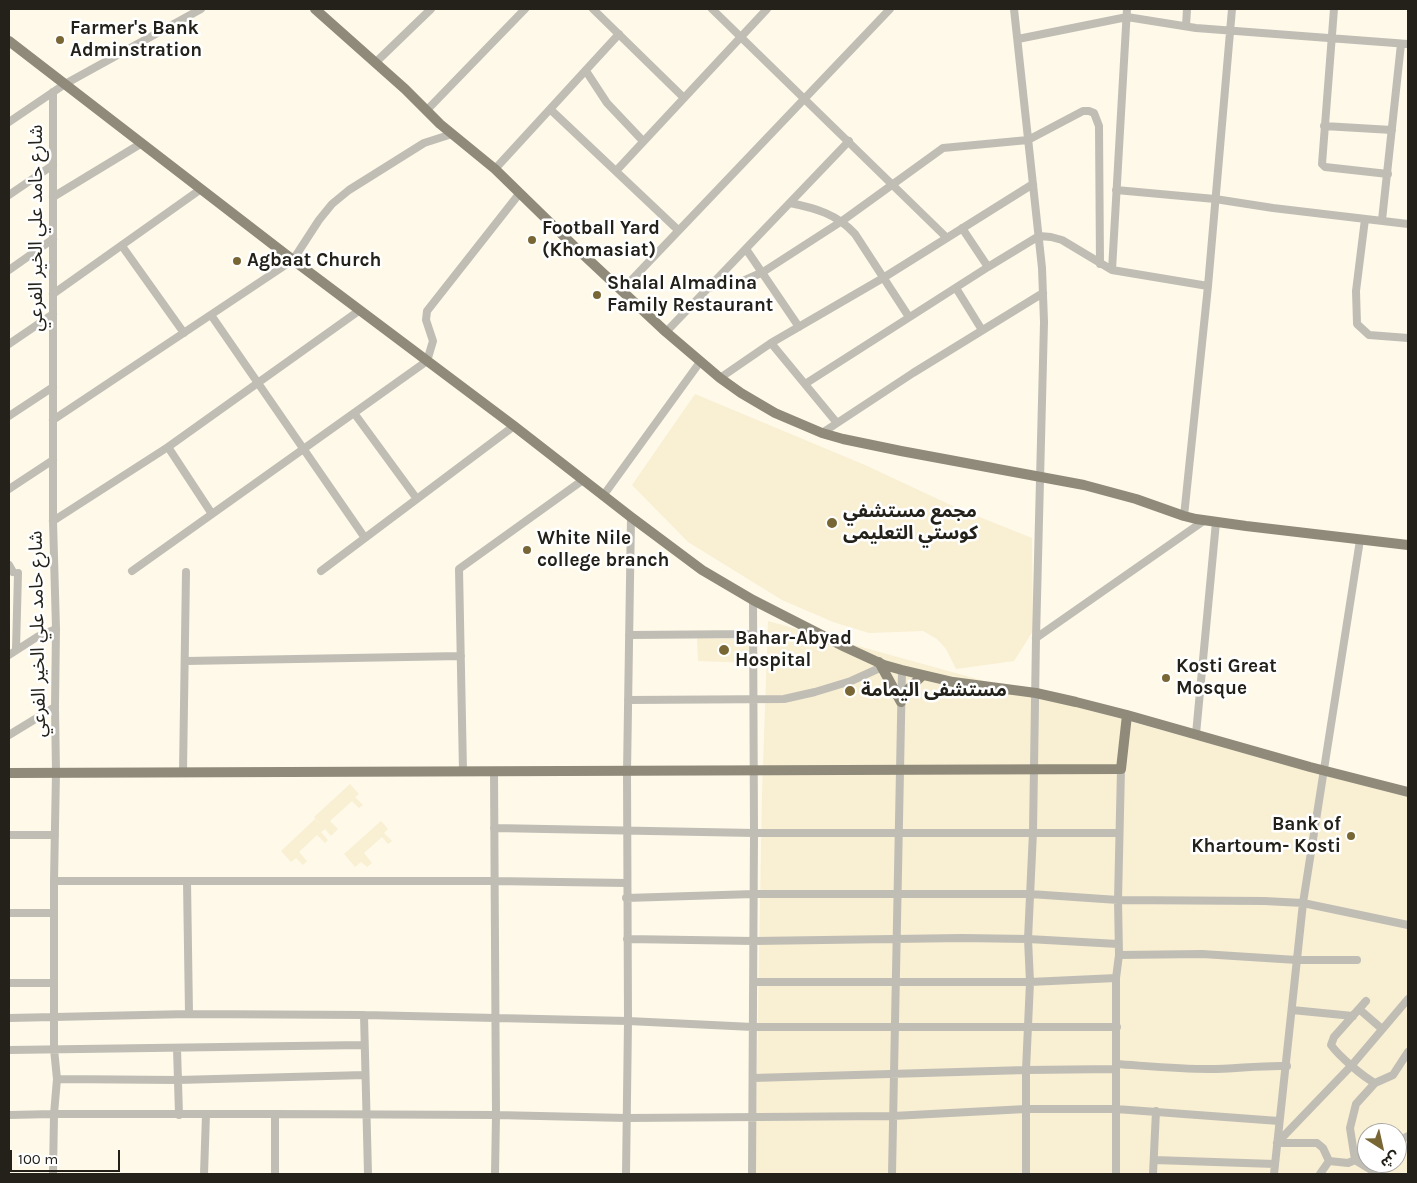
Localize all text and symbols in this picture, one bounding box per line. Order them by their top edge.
place label: Farmer's Bank Adminstration [70,18,202,62]
marker: Farmer's Bank Adminstration [54,34,66,46]
street label: شارع حامد علي الخير الفرعي [26,125,48,331]
place label: Football Yard (Khomasiat) [542,218,660,262]
marker: Football Yard (Khomasiat) [526,234,538,246]
place label: Agbaat Church [247,250,381,272]
marker: Agbaat Church [231,255,243,267]
place label: Shalal Almadina Family Restaurant [607,273,773,317]
marker: Shalal Almadina Family Restaurant [591,289,603,301]
place label: مجمع مستشفي كوستي التعليمى [843,501,978,545]
marker: مجمع مستشفي كوستي التعليمى [825,516,839,530]
place label: White Nile college branch [537,528,669,572]
street label: شارع حامد علي الخير الفرعي [25,530,51,738]
marker: White Nile college branch [521,544,533,556]
place label: Bahar-Abyad Hospital [735,628,852,672]
marker: Bahar-Abyad Hospital [717,643,731,657]
place label: Kosti Great Mosque [1176,656,1277,700]
marker: Kosti Great Mosque [1160,672,1172,684]
place label: مستشفى اليمامة [861,680,1007,702]
marker: مستشفى اليمامة [843,684,857,698]
place label: Bank of Khartoum- Kosti [1191,814,1341,858]
marker: Bank of Khartoum- Kosti [1345,830,1357,842]
north arrow [1357,1123,1407,1173]
scale bar [12,1140,122,1172]
text: ش [1378,1147,1403,1172]
text: 100 m [18,1150,58,1168]

